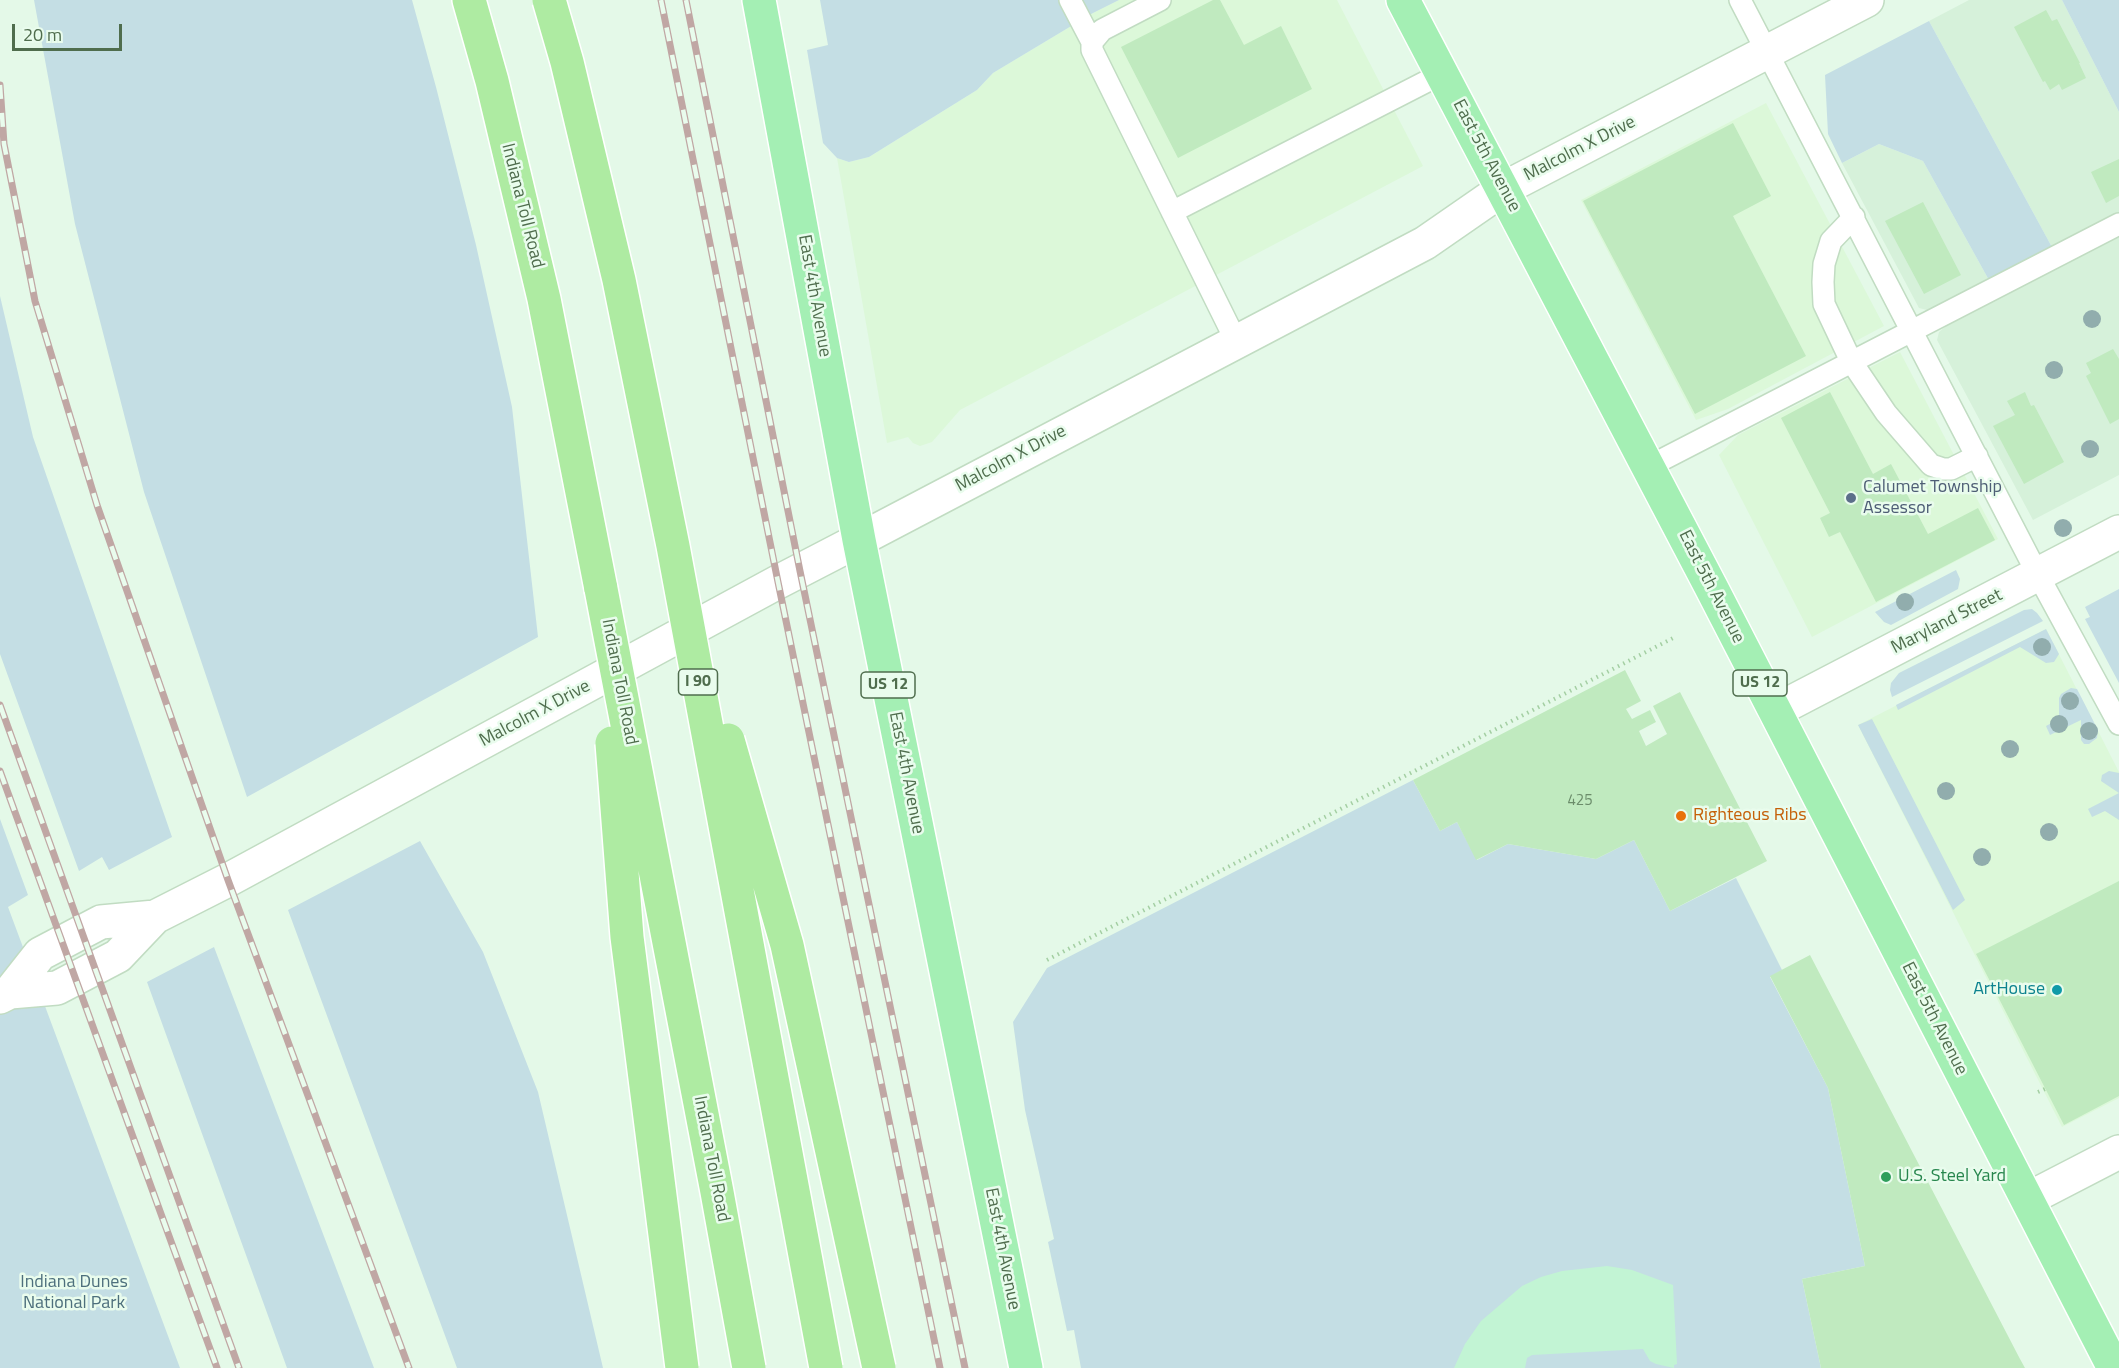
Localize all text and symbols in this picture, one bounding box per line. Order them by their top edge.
scale bar [15,12,124,50]
text: 20 m [23,21,62,48]
street label: East 5th Avenue [1447,96,1525,216]
street label: Malcolm X Drive [1521,112,1639,186]
street label: Indiana Toll Road [496,141,548,271]
street label: East 4th Avenue [793,233,835,359]
street label: Malcolm X Drive [952,421,1070,497]
place label: Calumet Township Assessor [1863,477,2002,520]
marker: Calumet Township Assessor [1844,491,1858,505]
street label: East 5th Avenue [1673,527,1749,647]
street label: Maryland Street [1888,585,2006,659]
street label: Indiana Toll Road [596,617,642,747]
road number: I 90 [678,669,718,695]
road number: US 12 [1733,670,1787,696]
road number: US 12 [861,672,915,698]
street label: Malcolm X Drive [476,676,594,752]
street label: East 4th Avenue [884,710,928,836]
house number: 425 [1567,792,1593,810]
place label: Righteous Ribs [1693,805,1807,827]
marker: Righteous Ribs [1674,809,1688,823]
street label: East 5th Avenue [1896,959,1972,1079]
place label: ArtHouse [1973,979,2045,1001]
marker: ArtHouse [2050,983,2064,997]
street label: Indiana Toll Road [688,1094,734,1224]
place label: U.S. Steel Yard [1898,1166,2006,1188]
marker: U.S. Steel Yard [1879,1170,1893,1184]
street label: East 4th Avenue [980,1186,1024,1312]
park label: Indiana Dunes National Park [20,1272,128,1314]

